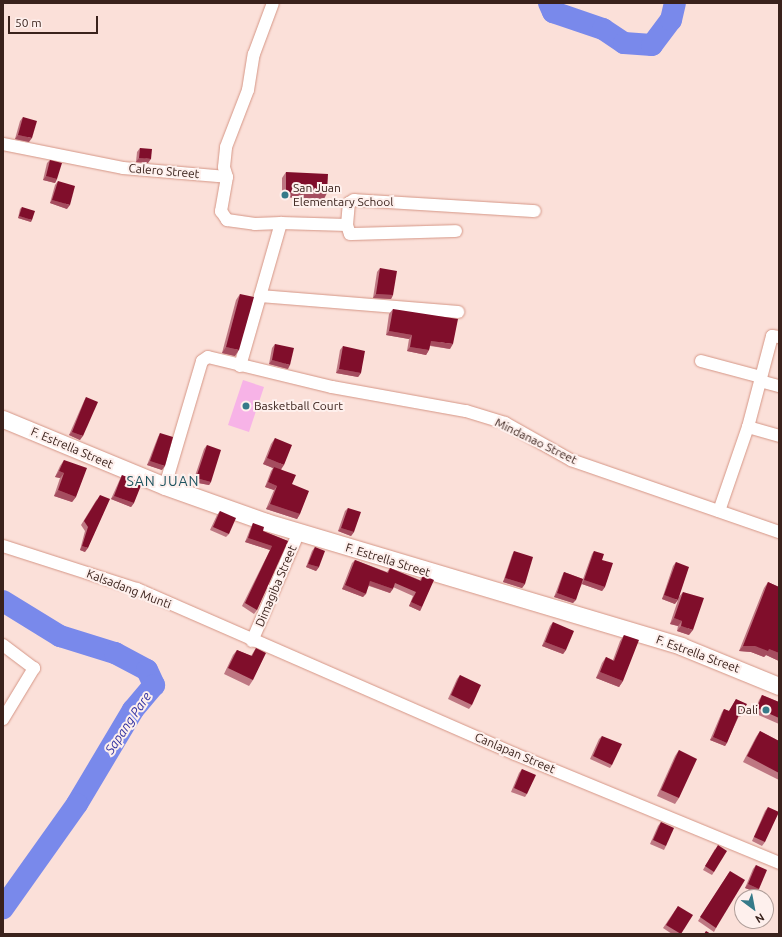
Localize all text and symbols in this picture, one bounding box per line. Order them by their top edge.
scale bar [10,8,100,34]
text: 50 m [15,16,42,29]
street label: Calero Street [128,161,200,181]
place label: San Juan Elementary School [293,181,393,209]
marker: San Juan Elementary School [280,190,290,200]
place label: Basketball Court [254,399,343,413]
marker: Basketball Court [241,401,251,411]
street label: Mindanao Street [493,415,579,467]
street label: F. Estrella Street [29,424,115,472]
district label: SAN JUAN [126,473,200,489]
street label: F. Estrella Street [344,540,432,580]
street label: Dimagiba Street [252,543,300,629]
street label: Kalsadang Munti [85,566,173,612]
street label: F. Estrella Street [654,632,742,676]
water label: Sapang Pare [102,689,154,757]
place label: Dali [737,703,758,717]
marker: Dali [761,705,771,715]
street label: Canlapan Street [473,730,557,776]
north arrow [734,889,774,929]
text: N [753,911,766,926]

